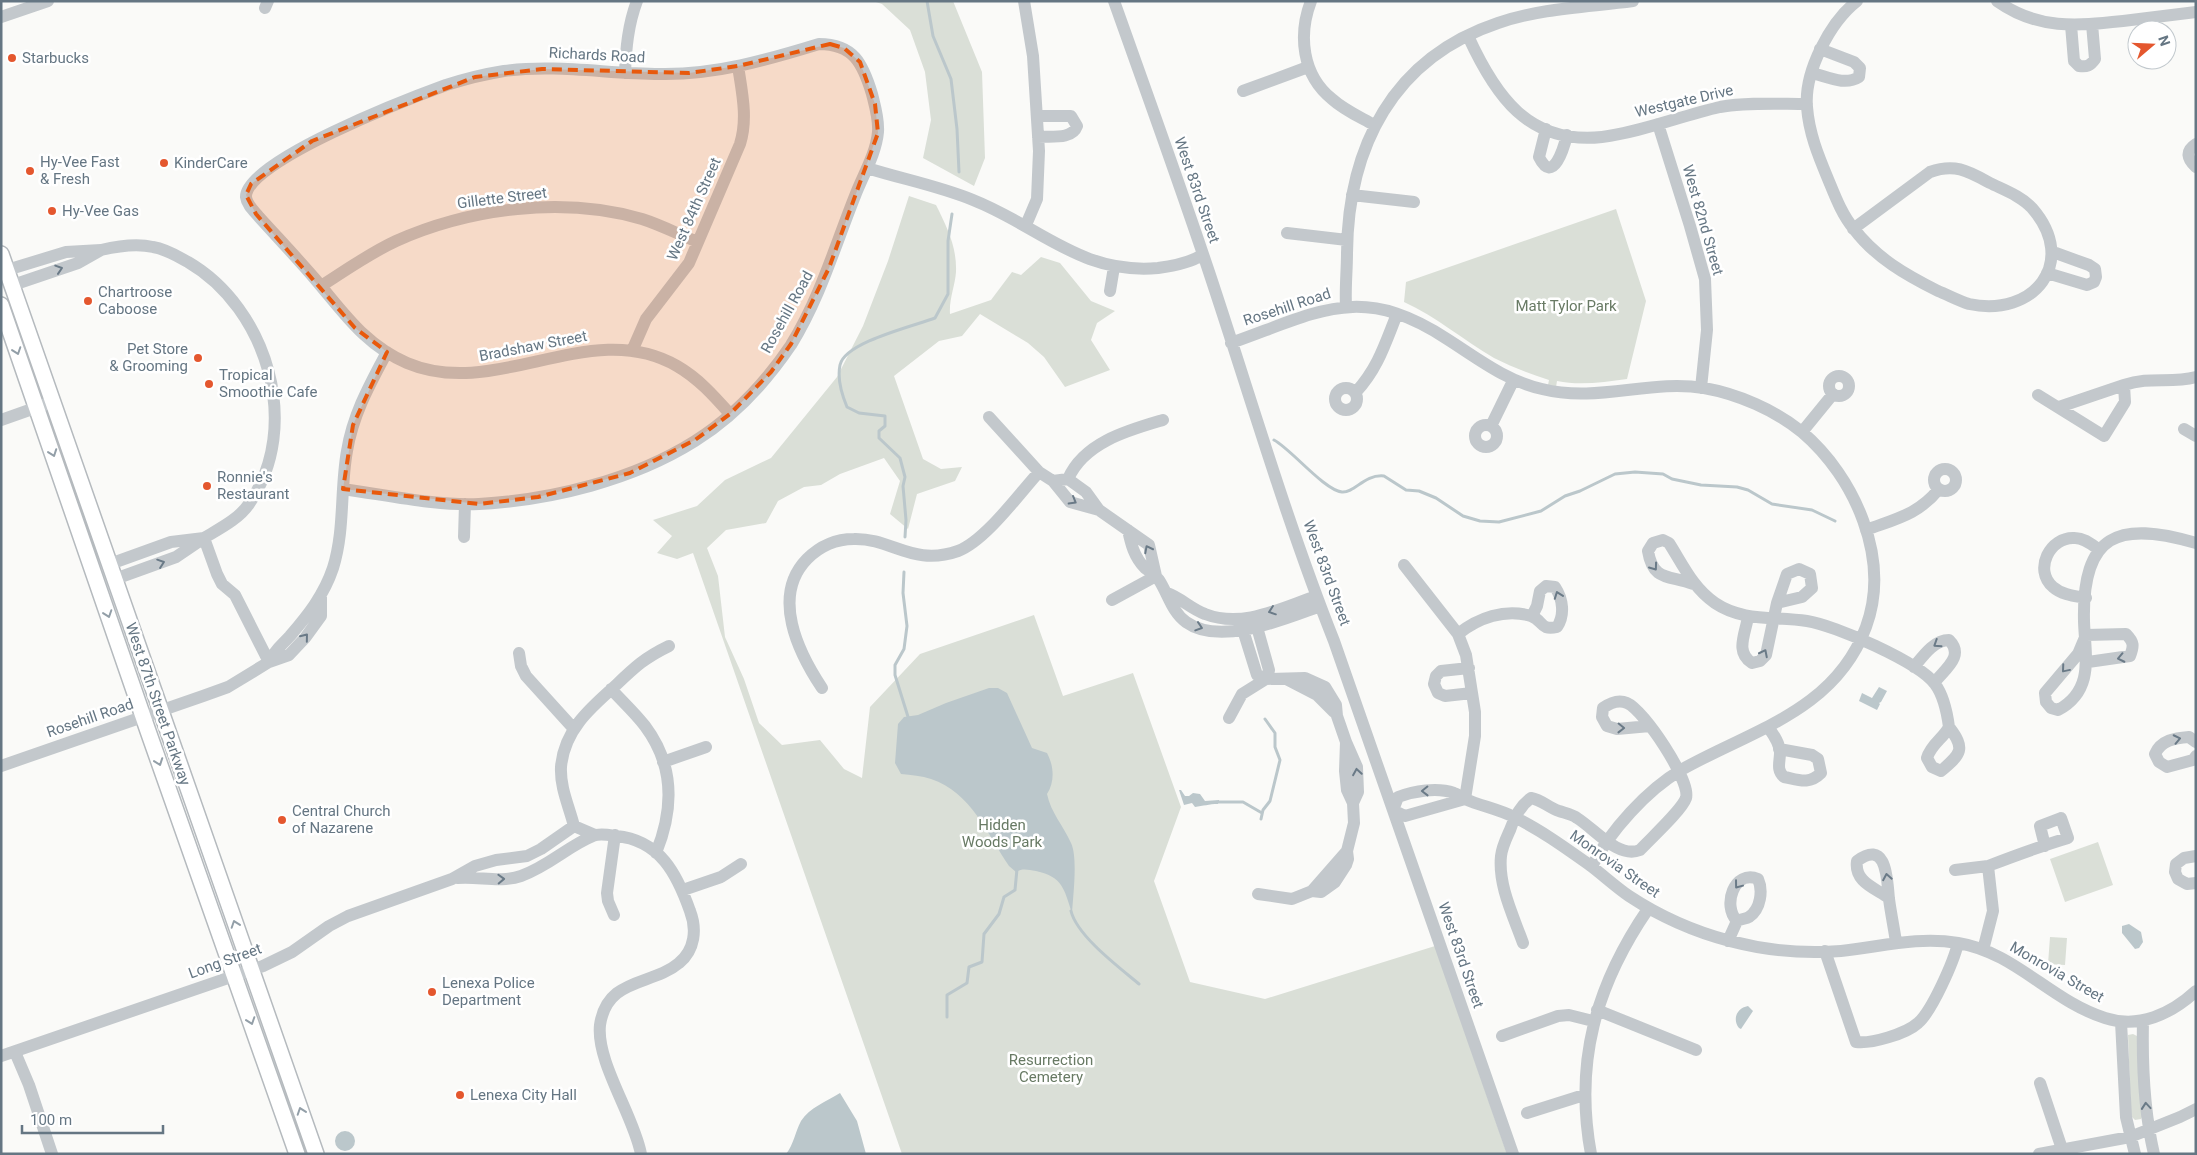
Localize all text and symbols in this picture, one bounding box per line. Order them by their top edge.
north arrow [2127,20,2177,70]
text: N [2155,33,2173,48]
street label: Richards Road [548,43,646,67]
place label: Starbucks [22,49,89,67]
marker: Starbucks [6,52,18,64]
street label: Westgate Drive [1633,81,1735,121]
street label: West 83rd Street [1170,135,1224,245]
place label: Hy-Vee Fast & Fresh [40,153,120,188]
place label: KinderCare [174,154,248,172]
street label: West 84th Street [663,155,725,263]
marker: KinderCare [158,157,170,169]
street label: West 82nd Street [1679,163,1727,278]
marker: Hy-Vee Fast & Fresh [24,165,36,177]
street label: Gillette Street [456,184,548,212]
place label: Hy-Vee Gas [62,202,139,220]
marker: Hy-Vee Gas [46,205,58,217]
one-way arrow [54,265,62,275]
street label: Rosehill Road [757,268,817,356]
place label: Chartroose Caboose [98,283,172,318]
street label: Rosehill Road [1241,284,1333,330]
marker: Chartroose Caboose [82,295,94,307]
park label: Matt Tylor Park [1515,297,1617,315]
street label: Bradshaw Street [478,327,589,365]
place label: Pet Store & Grooming [109,340,188,375]
one-way arrow [11,346,21,355]
marker: Pet Store & Grooming [192,352,204,364]
place label: Tropical Smoothie Cafe [219,366,318,401]
marker: Tropical Smoothie Cafe [203,378,215,390]
one-way arrow [47,448,57,457]
place label: Ronnie's Restaurant [217,468,290,503]
marker: Ronnie's Restaurant [201,480,213,492]
one-way arrow [1067,495,1076,505]
street label: West 83rd Street [1300,518,1354,628]
one-way arrow [1145,545,1155,554]
one-way arrow [156,559,164,569]
one-way arrow [1648,561,1657,571]
one-way arrow [1554,591,1564,600]
one-way arrow [1268,605,1277,615]
one-way arrow [102,609,112,618]
street label: West 87th Street Parkway [122,620,194,788]
one-way arrow [1194,621,1203,631]
one-way arrow [300,634,308,643]
one-way arrow [1933,638,1942,648]
one-way arrow [1758,650,1768,659]
one-way arrow [2117,652,2126,662]
one-way arrow [2062,663,2071,672]
street label: Rosehill Road [44,695,136,741]
one-way arrow [1618,723,1626,733]
one-way arrow [2173,734,2182,745]
one-way arrow [153,758,163,766]
one-way arrow [1353,768,1363,776]
one-way arrow [1421,786,1429,796]
place label: Central Church of Nazarene [292,802,391,837]
marker: Central Church of Nazarene [276,814,288,826]
park label: Hidden Woods Park [962,816,1043,851]
street label: Monrovia Street [1567,826,1664,902]
one-way arrow [1883,872,1893,881]
one-way arrow [498,874,505,884]
one-way arrow [1735,879,1744,888]
street label: West 83rd Street [1434,900,1488,1010]
one-way arrow [231,920,241,929]
street label: Monrovia Street [2007,938,2107,1006]
street label: Long Street [186,939,264,983]
place label: Lenexa Police Department [442,974,535,1009]
marker: Lenexa Police Department [426,986,438,998]
one-way arrow [245,1017,255,1025]
park label: Resurrection Cemetery [1009,1051,1093,1086]
place label: Lenexa City Hall [470,1086,577,1104]
marker: Lenexa City Hall [454,1089,466,1101]
one-way arrow [2141,1101,2152,1109]
scale bar [22,1102,164,1134]
one-way arrow [296,1107,306,1115]
text: 100 m [30,1111,72,1129]

